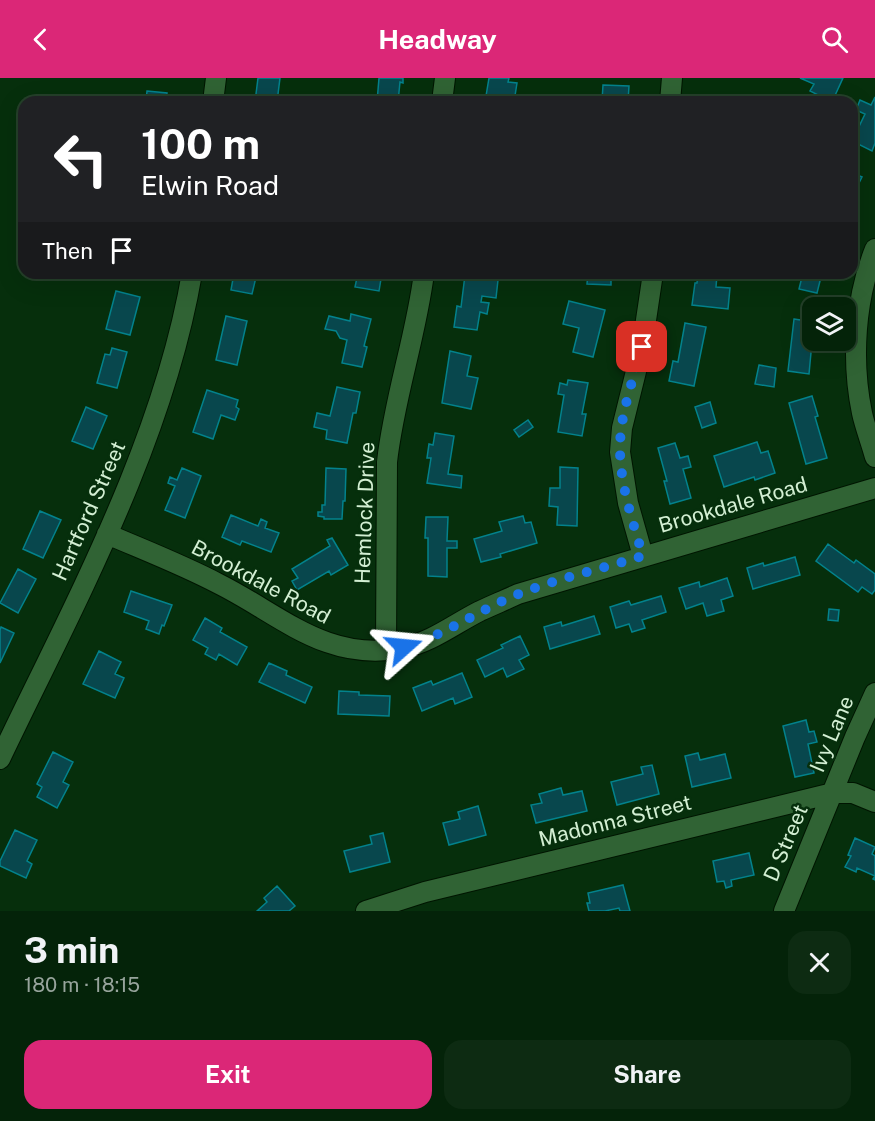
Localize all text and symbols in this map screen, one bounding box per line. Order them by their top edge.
icon: back [24,23,57,56]
text: Headway [378,23,497,55]
icon: search [818,23,851,56]
text: 100 m [141,119,260,168]
icon: left [42,120,120,198]
text: Elwin Road [141,169,279,201]
icon: arrive [105,234,138,267]
text: Then [42,238,93,264]
map controls [802,297,856,351]
button: layers [802,297,856,351]
pin [616,321,667,372]
icon: arrive [625,330,658,363]
street label: Hartford Street [47,437,130,584]
street label: Hemlock Drive [350,442,379,584]
street label: Brookdale Road [656,471,810,538]
street label: Brookdale Road [187,534,335,629]
position arrow [372,615,436,679]
street label: Ivy Lane [804,692,859,776]
street label: Madonna Street [536,789,694,852]
street label: D Street [758,801,813,885]
text: 3 min [24,929,119,971]
button: close [788,931,851,994]
text: 180 m · 18:15 [24,973,140,997]
button: Exit [24,1040,432,1109]
button: Share [444,1040,851,1109]

